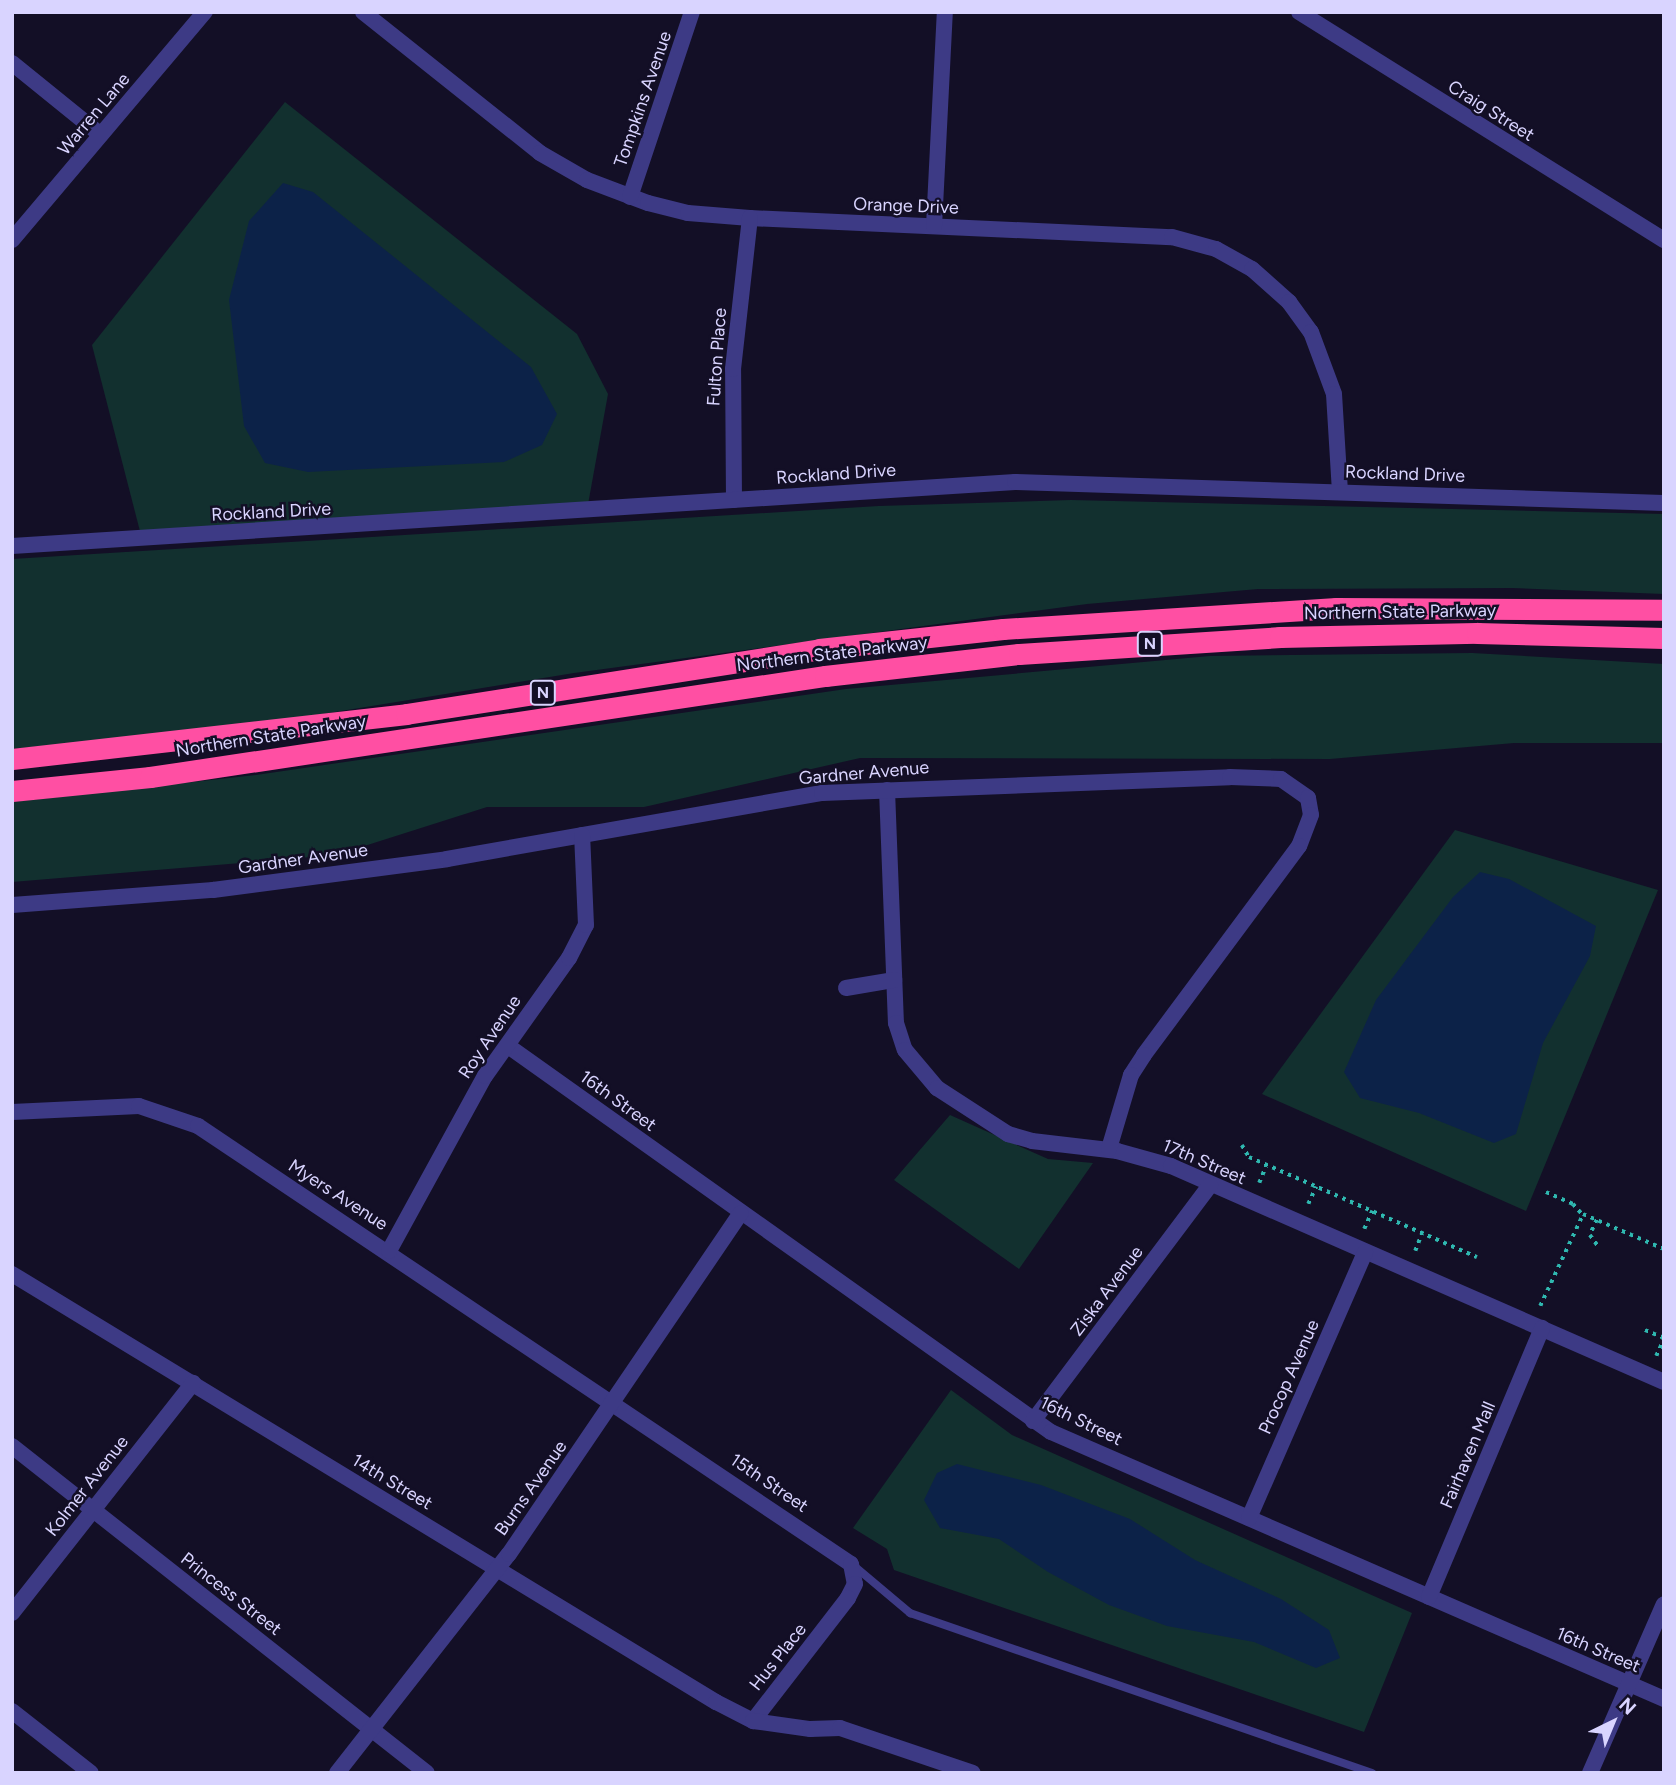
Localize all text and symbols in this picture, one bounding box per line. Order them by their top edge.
street label: Tompkins Avenue [610,28,676,170]
street label: Warren Lane [53,69,135,159]
street label: Craig Street [1444,76,1538,146]
street label: Orange Drive [853,193,959,219]
street label: Fulton Place [703,307,731,407]
street label: Rockland Drive [775,459,897,489]
street label: Rockland Drive [1345,461,1465,487]
street label: Rockland Drive [211,498,331,526]
street label: Northern State Parkway [1304,600,1496,624]
street label: Northern State Parkway [735,632,929,676]
road number: N [1136,632,1164,656]
road number: N [529,680,557,706]
street label: Northern State Parkway [174,710,368,762]
street label: Gardner Avenue [798,757,930,789]
street label: Gardner Avenue [237,839,369,879]
street label: Roy Avenue [454,991,526,1083]
street label: 16th Street [576,1066,660,1136]
street label: 17th Street [1159,1135,1249,1189]
street label: Myers Avenue [284,1155,392,1235]
street label: Ziska Avenue [1066,1242,1148,1340]
street label: Procop Avenue [1254,1316,1324,1438]
street label: 16th Street [1036,1392,1126,1450]
street label: Fairhaven Mall [1436,1398,1500,1512]
street label: Kolmer Avenue [41,1431,133,1541]
street label: Burns Avenue [490,1436,572,1540]
street label: 14th Street [348,1449,436,1515]
street label: 15th Street [726,1449,812,1517]
street label: Princess Street [176,1548,286,1640]
street label: Hus Place [745,1619,811,1695]
street label: 16th Street [1553,1623,1643,1677]
north arrow [1578,1687,1648,1757]
text: N [1614,1693,1641,1720]

